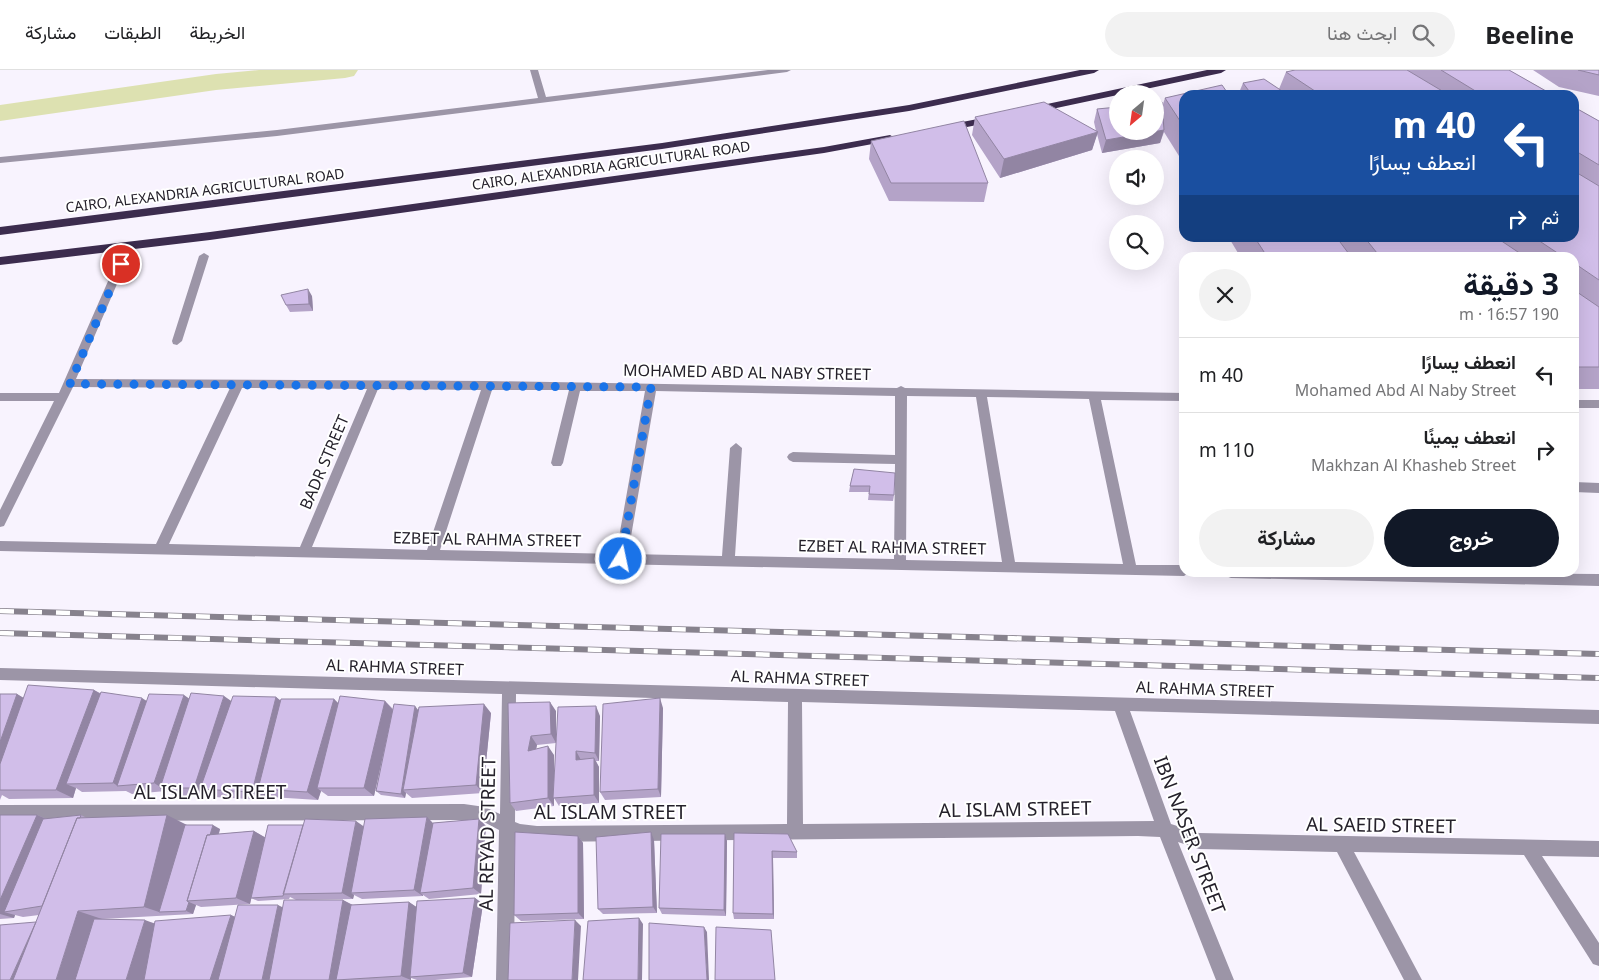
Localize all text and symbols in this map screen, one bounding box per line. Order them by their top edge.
search box [1105,12,1455,57]
text: Beeline [1485,18,1574,51]
text: مشاركة [25,20,76,44]
text: الطبقات [104,20,161,44]
text: الخريطة [189,20,245,44]
text: ابحث هنا [1327,20,1397,46]
icon: search [1409,21,1437,49]
north arrow [1109,85,1164,140]
map controls [1109,85,1164,270]
text: 40 m [1393,101,1476,148]
icon: left [1494,110,1559,175]
street label: CAIRO, ALEXANDRIA AGRICULTURAL ROAD [471,136,751,194]
text: انعطف يسارًا [1369,146,1476,176]
button: sound [1109,150,1164,205]
street label: CAIRO, ALEXANDRIA AGRICULTURAL ROAD [65,163,345,217]
text: ثم [1541,204,1559,230]
icon: right [1503,205,1531,233]
button: search [1109,215,1164,270]
pin [100,243,142,285]
icon: arrive [107,250,135,278]
text: 3 دقيقة [1463,263,1559,304]
button: close [1199,269,1251,321]
text: 190 m · 16:57 [1459,303,1559,325]
text: انعطف يسارًا [1421,349,1516,375]
street label: MOHAMED ABD AL NABY STREET [623,359,871,385]
icon: left [1531,361,1559,389]
text: 40 m [1199,362,1243,388]
text: Mohamed Abd Al Naby Street [1295,379,1516,401]
street label: BADR STREET [294,411,354,513]
text: انعطف يمينًا [1423,424,1516,450]
icon: right [1531,436,1559,464]
text: 110 m [1199,437,1254,463]
text: Makhzan Al Khasheb Street [1311,454,1516,476]
button: مشاركة [1199,509,1374,567]
button: خروج [1384,509,1559,567]
street label: EZBET AL RAHMA STREET [393,526,581,552]
position arrow [594,532,646,584]
street label: EZBET AL RAHMA STREET [798,534,986,560]
street label: AL RAHMA STREET [326,654,464,680]
street label: AL RAHMA STREET [731,665,869,691]
street label: AL RAHMA STREET [1136,676,1274,702]
street label: IBN NASER STREET [1148,752,1232,918]
street label: AL REYAD STREET [473,756,501,911]
street label: AL ISLAM STREET [134,779,287,805]
street label: AL ISLAM STREET [938,795,1092,823]
street label: AL ISLAM STREET [534,799,687,825]
street label: AL SAEID STREET [1306,811,1457,839]

